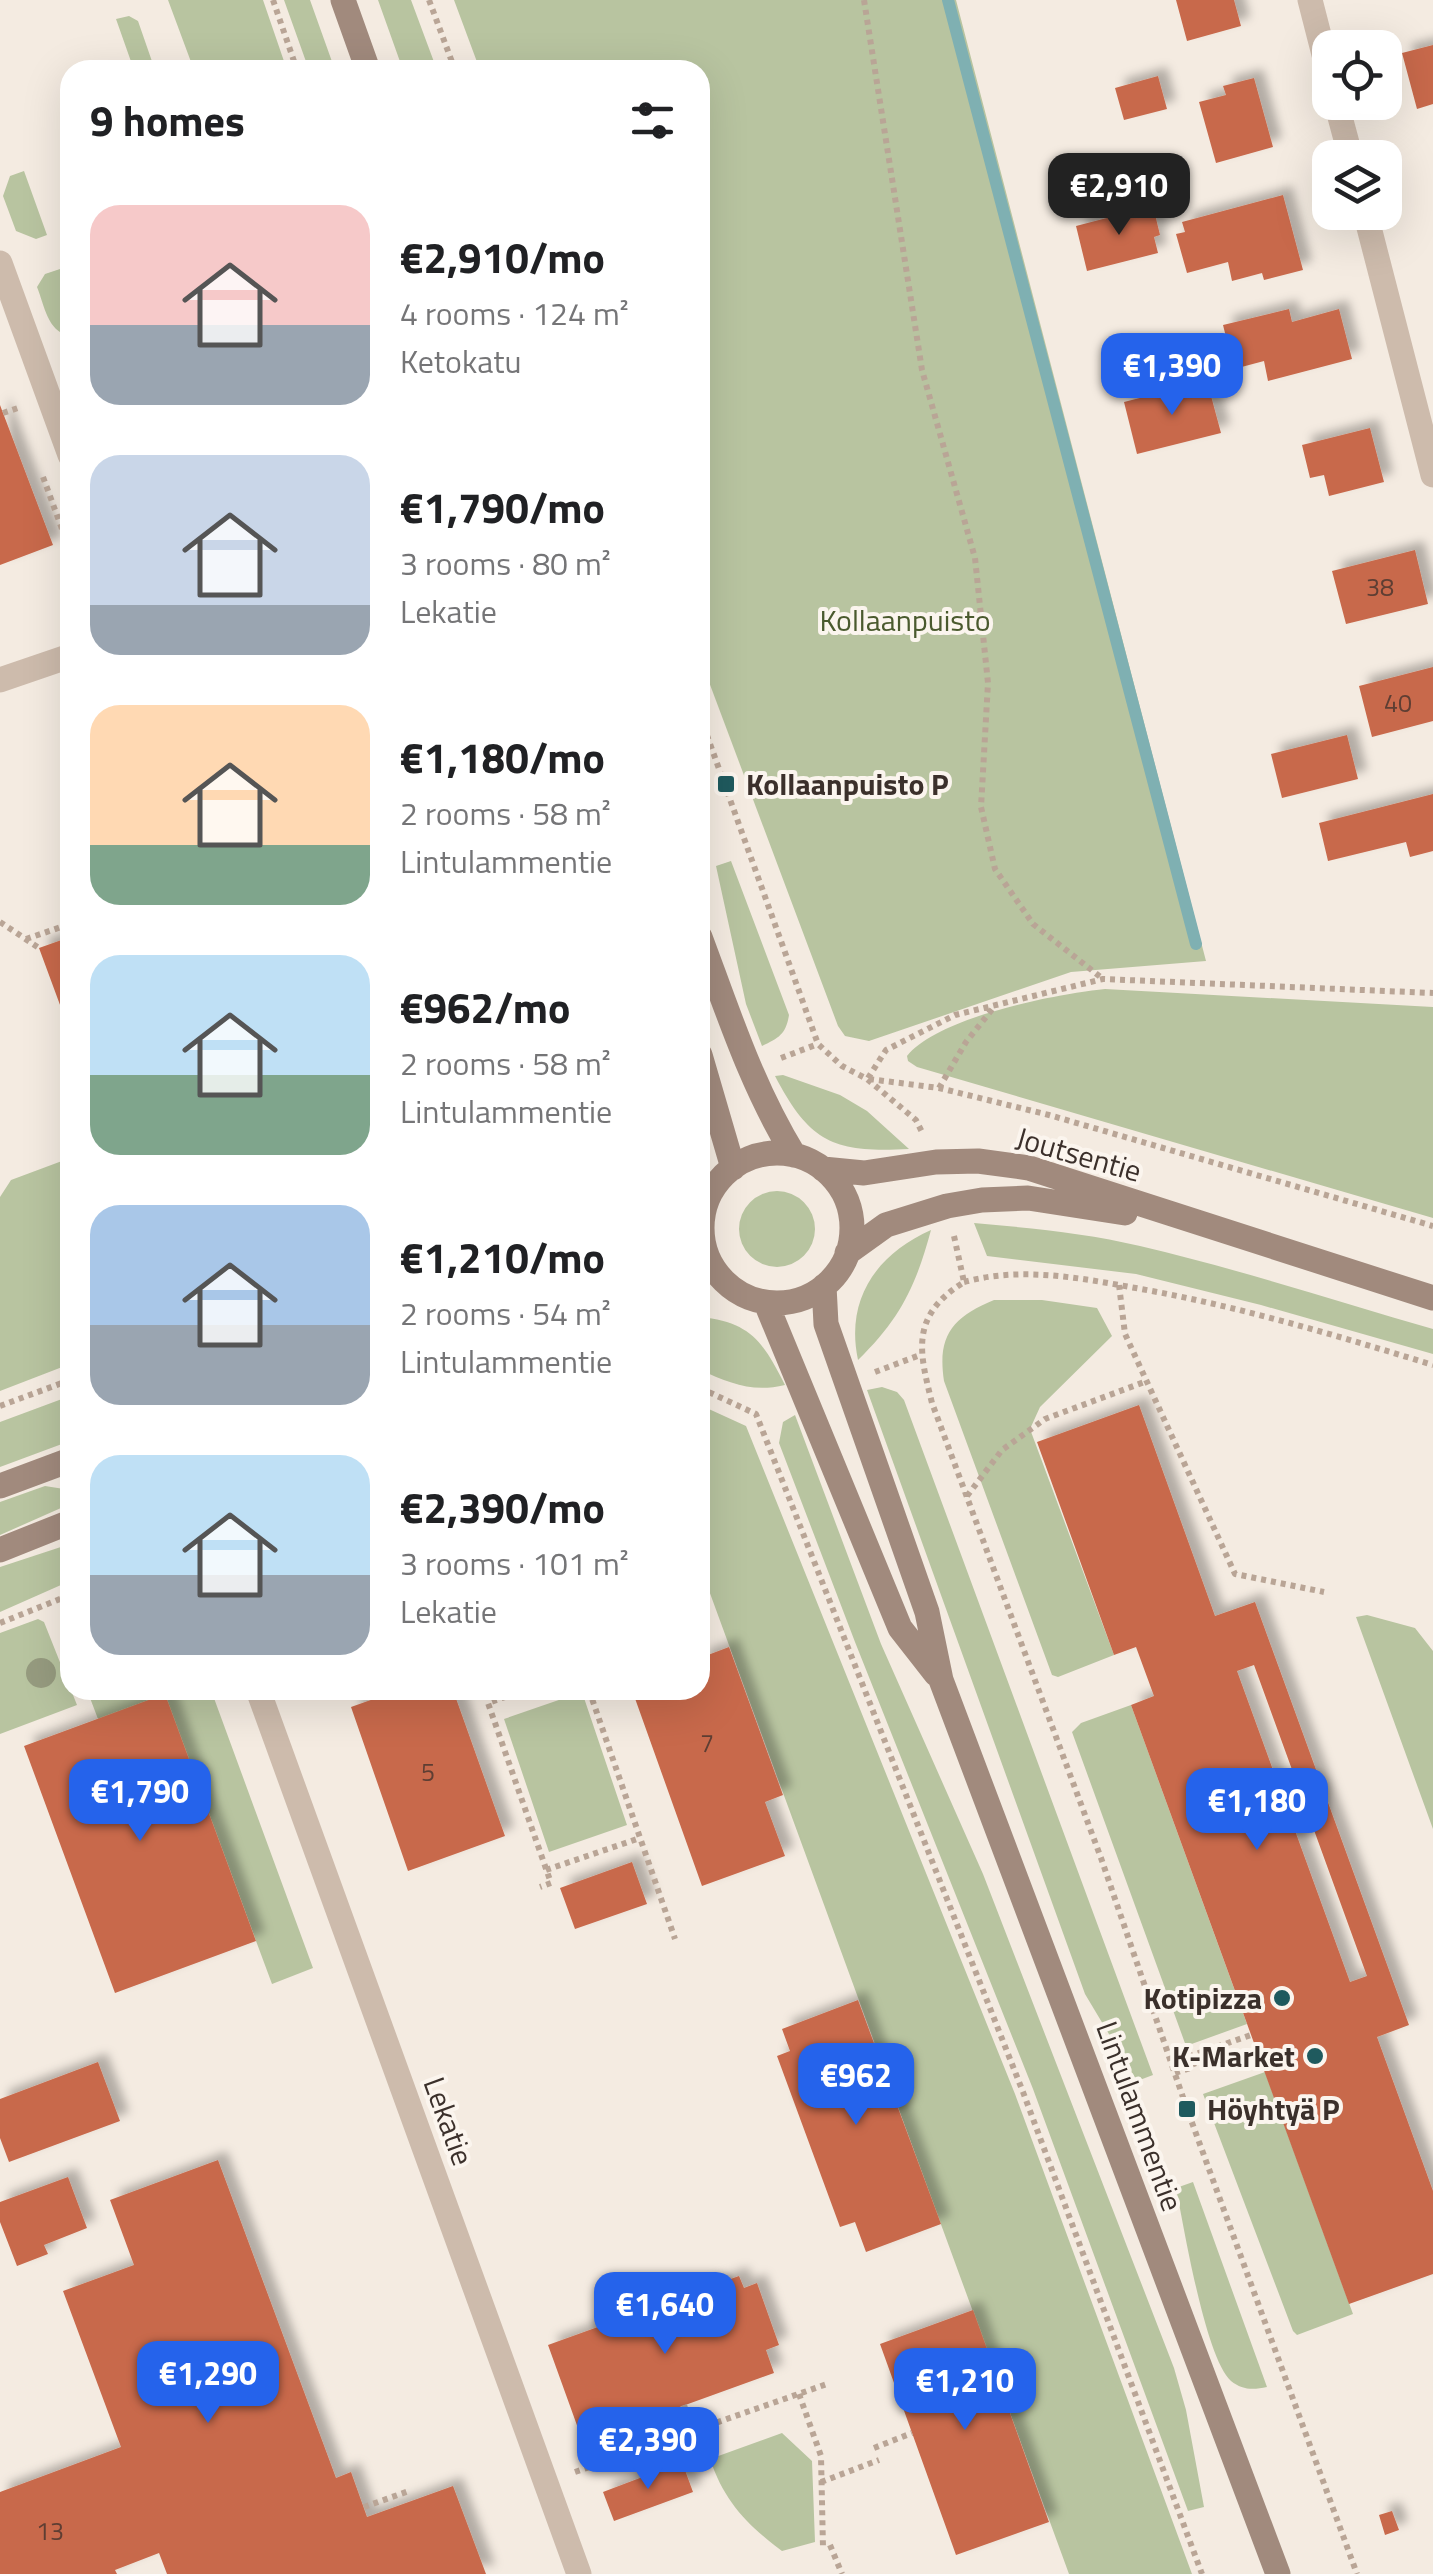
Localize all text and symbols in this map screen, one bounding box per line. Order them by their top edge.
map controls [1312,30,1402,230]
button: locate [1312,30,1402,120]
text: 9 homes [90,88,245,152]
icon: filters [625,93,680,148]
button: layers [1312,140,1402,230]
pin: €2,910 [1038,153,1200,238]
text: €2,910 [1070,161,1168,209]
text: €2,910/mo [400,225,605,289]
icon: home [170,245,290,365]
text: 4 rooms · 124 m² [400,289,629,337]
pin: €1,390 [1091,333,1253,418]
text: Ketokatu [400,337,521,385]
text: €1,390 [1123,341,1221,389]
text: €1,790/mo [400,475,605,539]
icon: home [170,495,290,615]
text: 3 rooms · 80 m² [400,539,611,587]
house number: 38 [1366,568,1394,606]
text: Lekatie [400,587,497,635]
park label: Kollaanpuisto [819,597,991,643]
house number: 40 [1384,684,1412,722]
text: €1,180/mo [400,725,605,789]
icon: home [170,745,290,865]
place label: Kollaanpuisto P [746,761,949,807]
marker: Kollaanpuisto P [715,773,737,795]
text: 2 rooms · 58 m² [400,789,611,837]
text: Lintulammentie [400,837,612,885]
text: €962/mo [400,975,570,1039]
icon: home [170,995,290,1115]
text: 2 rooms · 58 m² [400,1039,611,1087]
text: Lintulammentie [400,1087,612,1135]
street label: Joutsentie [1011,1114,1147,1194]
text: €1,210/mo [400,1225,605,1289]
icon: home [170,1245,290,1365]
text: 2 rooms · 54 m² [400,1289,611,1337]
text: Lintulammentie [400,1337,612,1385]
text: €2,390/mo [400,1475,605,1539]
icon: home [170,1495,290,1615]
text: 3 rooms · 101 m² [400,1539,629,1587]
text: Lekatie [400,1587,497,1635]
house number: 7 [700,1724,714,1762]
house number: 5 [421,1753,435,1791]
pin: €1,790 [59,1759,221,1844]
text: €1,790 [91,1767,189,1815]
pin: €1,180 [1176,1768,1338,1853]
text: €1,180 [1208,1776,1306,1824]
place label: Kotipizza [1143,1975,1262,2021]
marker: Kotipizza [1271,1987,1293,2009]
street label: Lintulammentie [1084,2015,1196,2217]
place label: K-Market [1172,2033,1295,2079]
pin: €962 [797,2043,915,2128]
marker: K-Market [1304,2045,1326,2067]
text: €962 [820,2051,892,2099]
street label: Lekatie [412,2070,486,2172]
place label: Höyhtyä P [1207,2086,1340,2132]
marker: Höyhtyä P [1176,2098,1198,2120]
pin: €1,640 [584,2272,746,2357]
text: €1,640 [616,2280,714,2328]
pin: €1,290 [127,2341,289,2426]
pin: €1,210 [884,2348,1046,2433]
text: €1,290 [159,2349,257,2397]
text: €1,210 [916,2356,1014,2404]
pin: €2,390 [567,2407,729,2492]
text: €2,390 [599,2415,697,2463]
house number: 13 [36,2512,64,2550]

